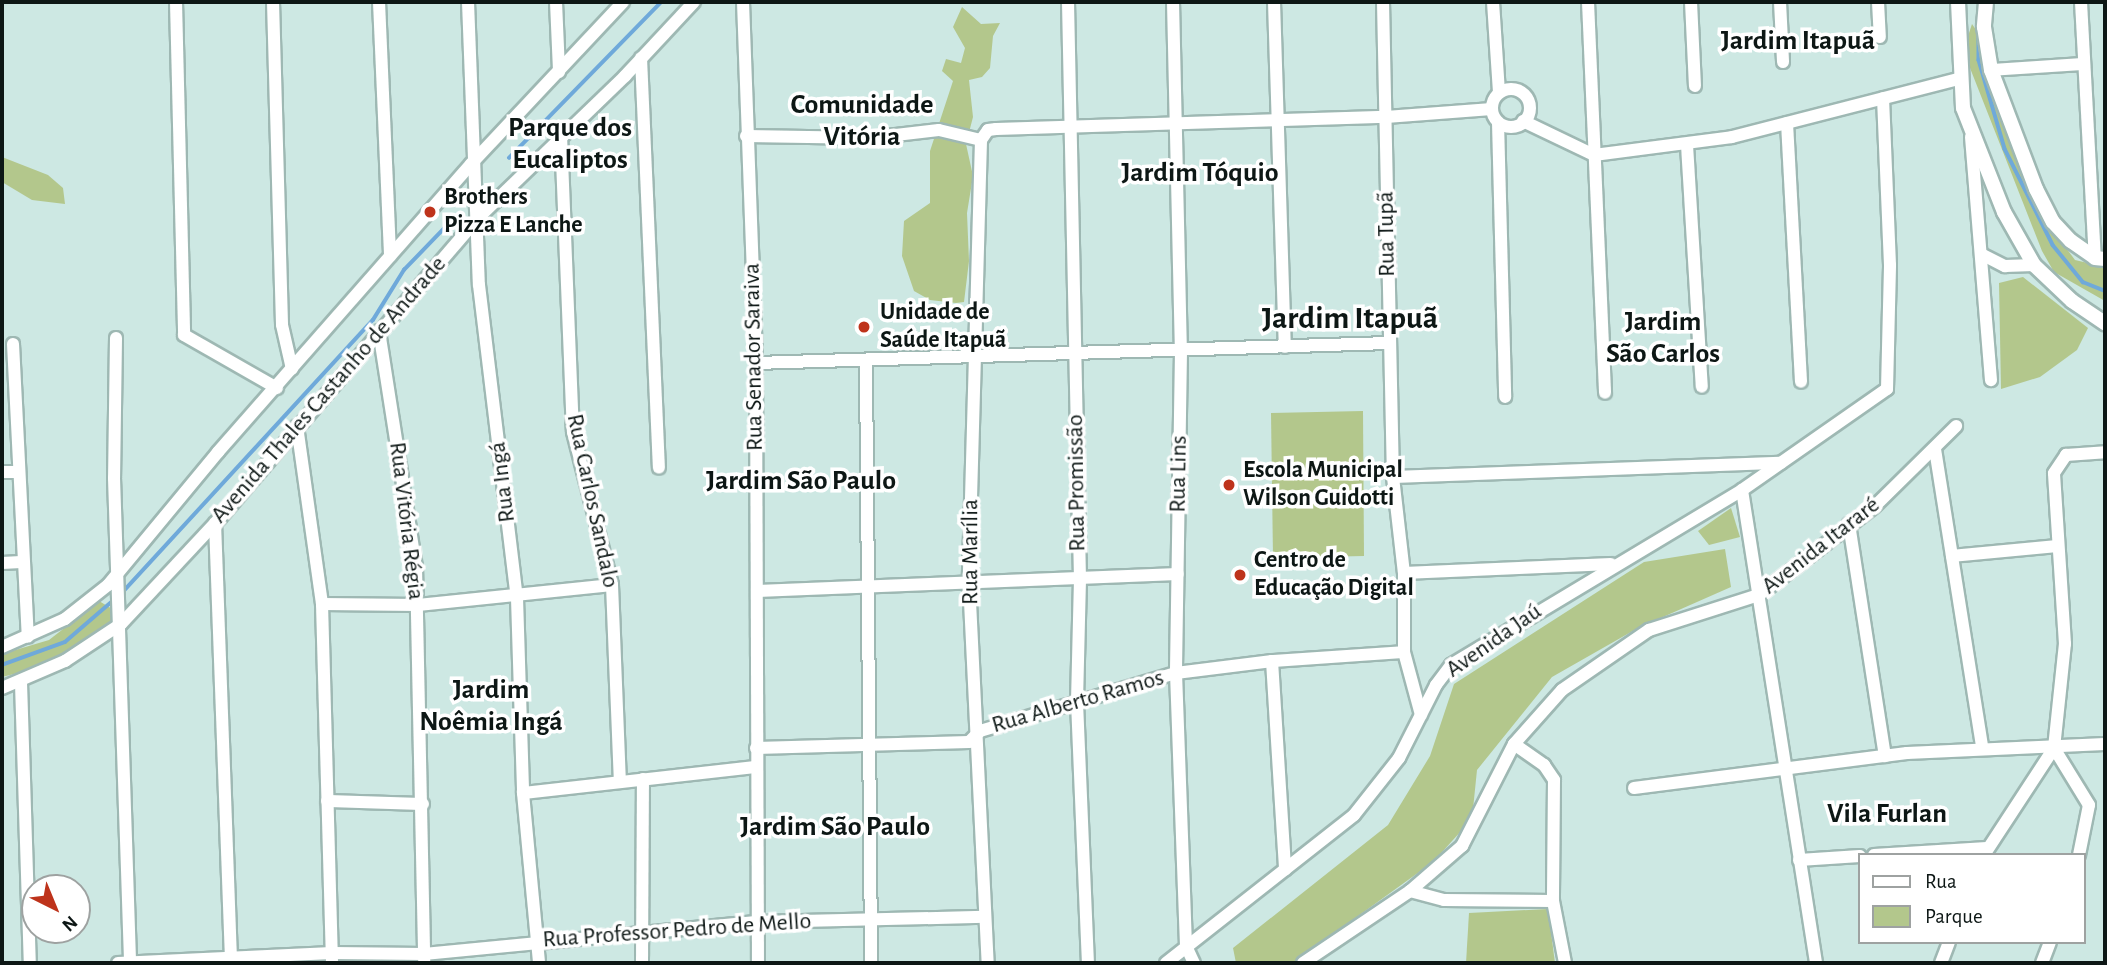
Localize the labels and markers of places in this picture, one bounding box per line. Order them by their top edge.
place label: Brothers Pizza E Lanche [444,184,583,240]
marker: Brothers Pizza E Lanche [422,204,438,220]
place label: Unidade de Saúde Itapuã [880,299,1006,355]
marker: Unidade de Saúde Itapuã [854,317,874,337]
place label: Escola Municipal Wilson Guidotti [1243,457,1403,513]
marker: Escola Municipal Wilson Guidotti [1221,477,1237,493]
place label: Centro de Educação Digital [1254,547,1414,603]
marker: Centro de Educação Digital [1232,567,1248,583]

